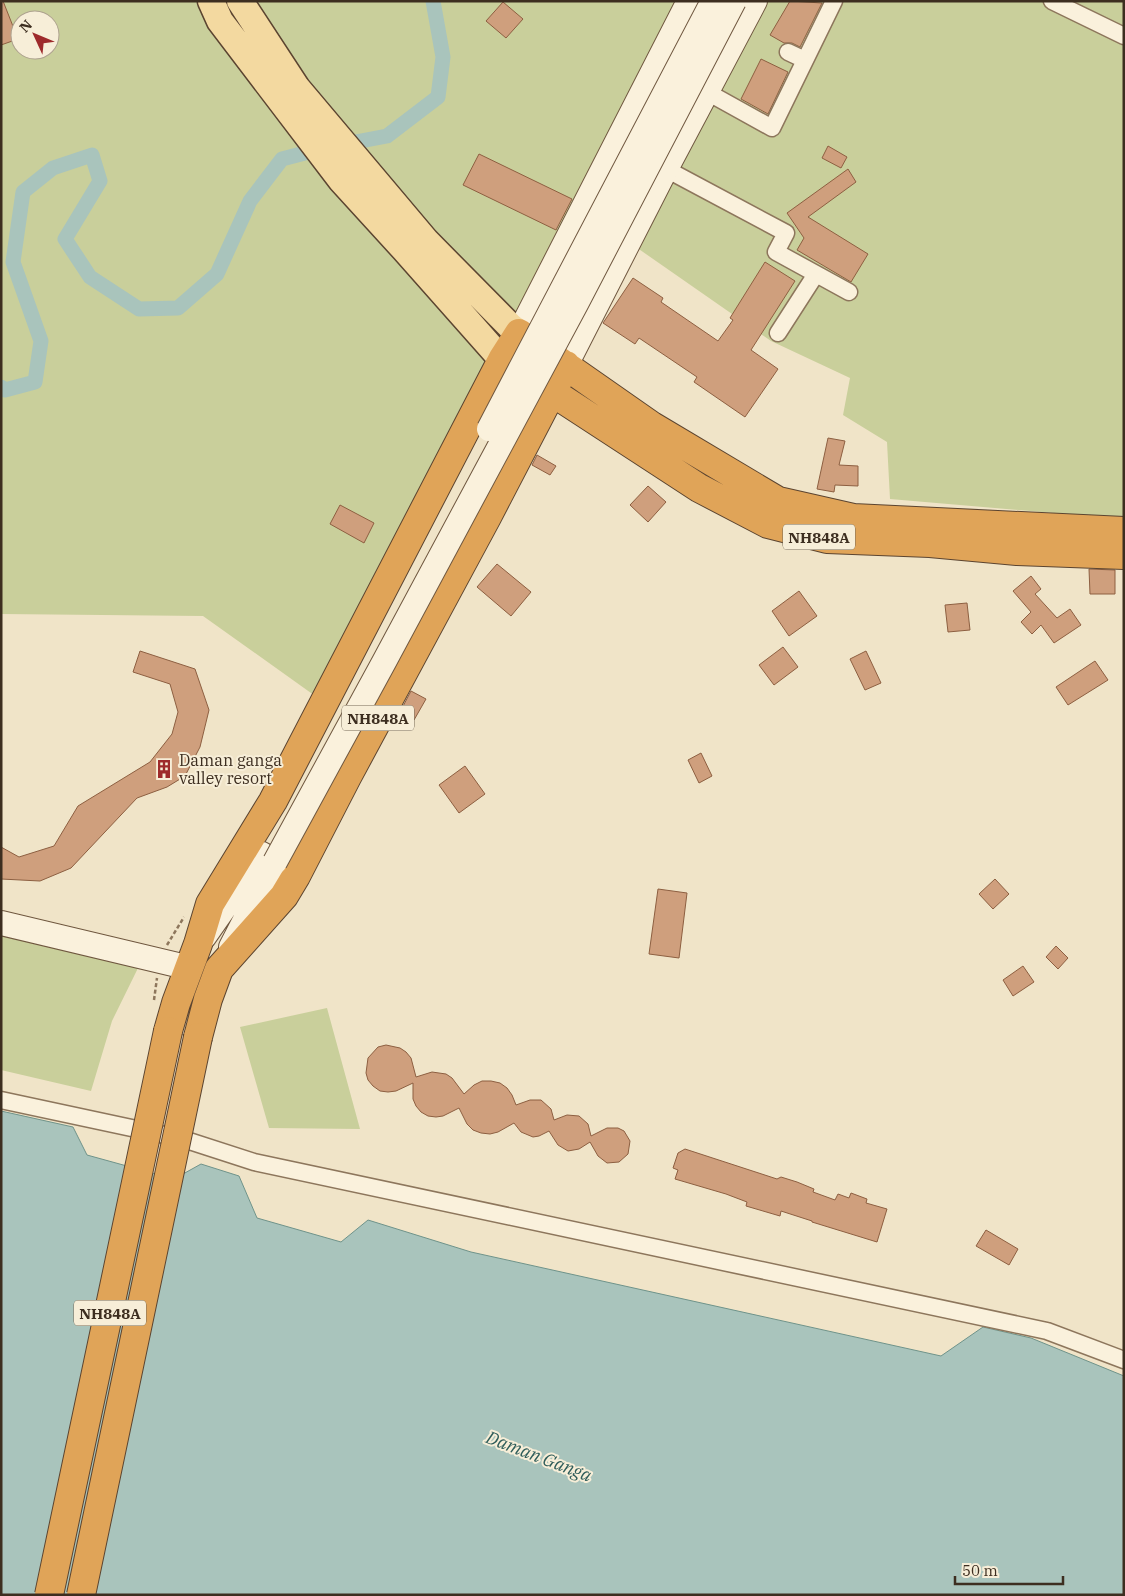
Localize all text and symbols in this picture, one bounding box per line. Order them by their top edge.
north arrow [10,10,60,60]
text: N [15,16,36,36]
road number: NH848A [783,524,855,550]
road number: NH848A [342,706,414,730]
place label: Daman ganga valley resort [179,750,282,788]
building icon: Daman ganga valley resort [153,758,175,780]
road number: NH848A [74,1300,146,1326]
water label: Daman Ganga [482,1425,595,1487]
scale bar [955,1554,1062,1586]
text: 50 m [962,1561,998,1580]

